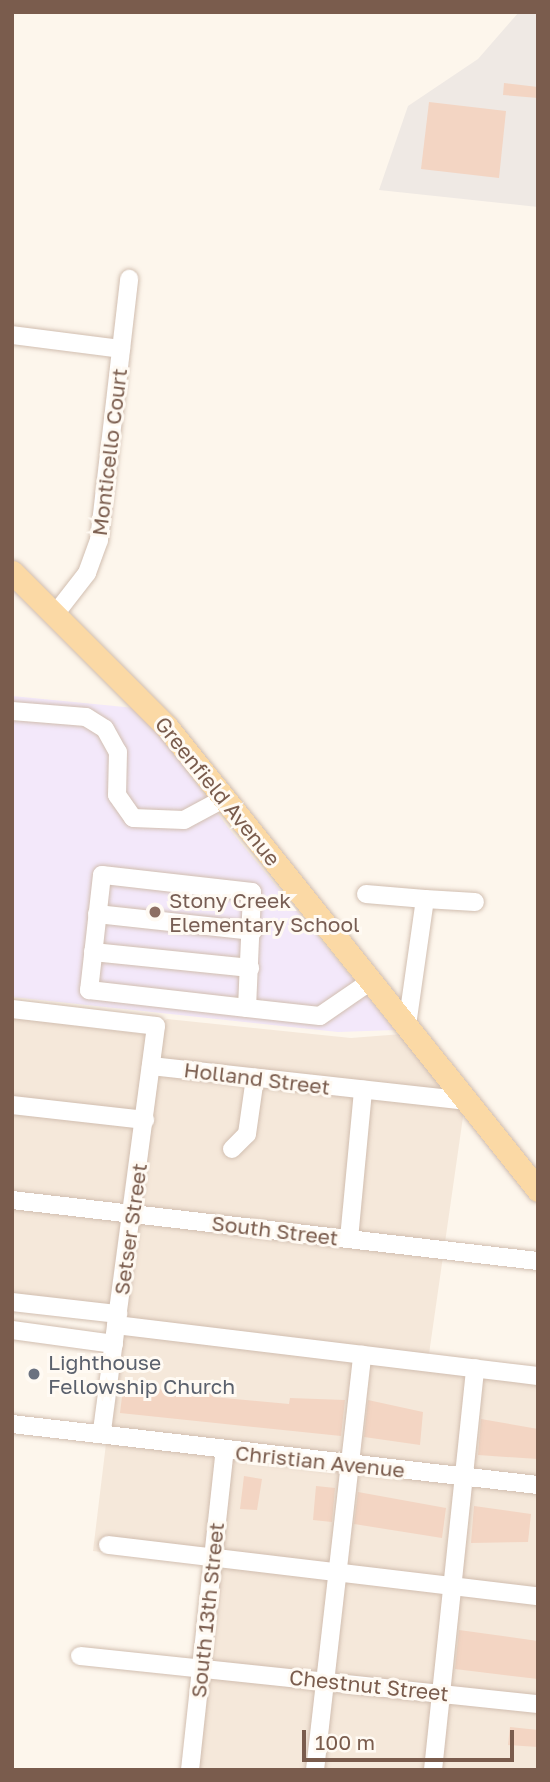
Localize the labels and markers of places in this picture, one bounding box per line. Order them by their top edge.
place label: Stony Creek Elementary School [169,887,360,937]
marker: Stony Creek Elementary School [147,904,163,920]
place label: Lighthouse Fellowship Church [48,1349,235,1399]
marker: Lighthouse Fellowship Church [26,1366,42,1382]

